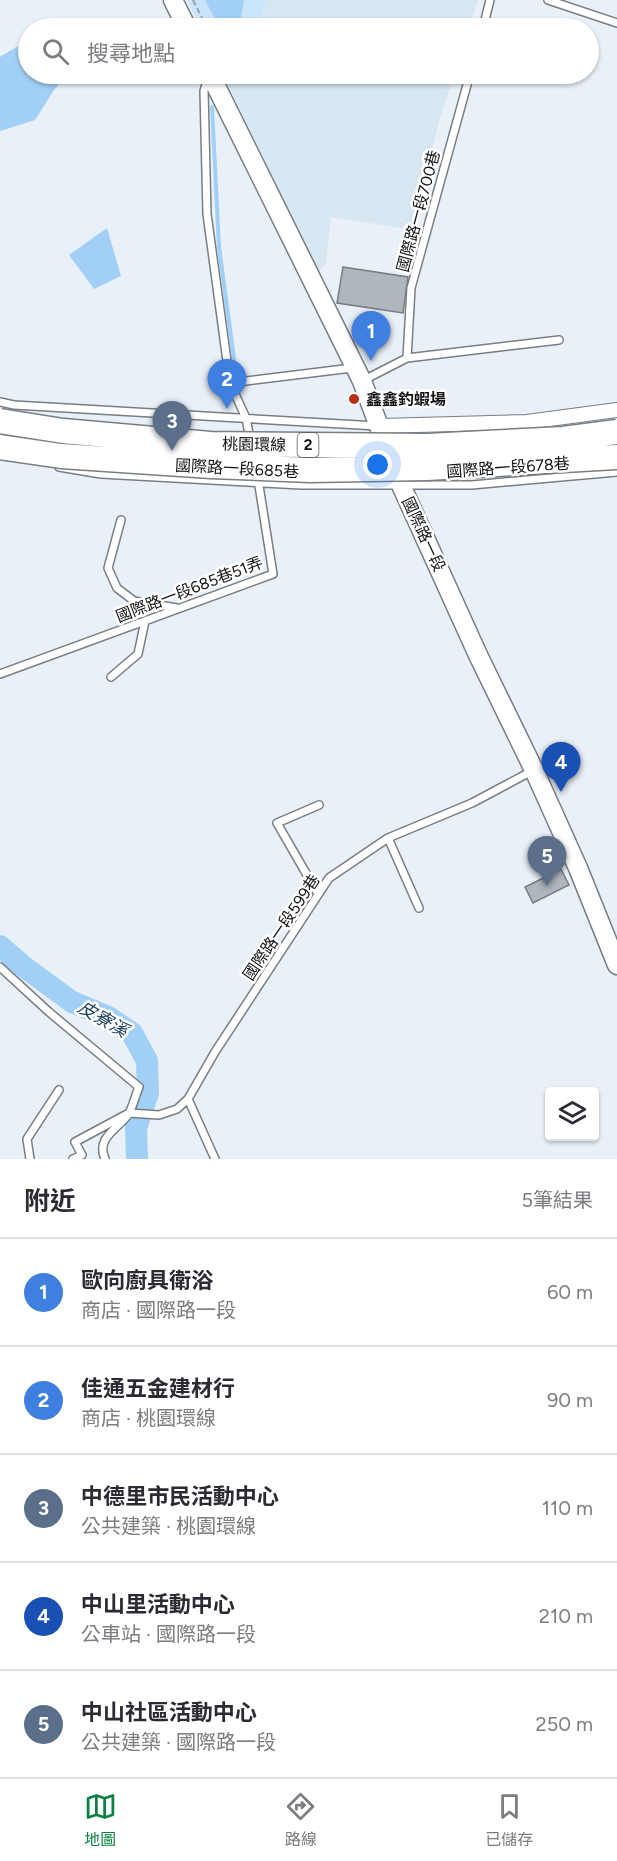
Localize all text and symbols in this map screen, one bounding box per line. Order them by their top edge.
search box [18,18,599,84]
icon: search [39,35,72,68]
text: 搜尋地點 [87,40,175,67]
street label: 國際路一段700巷 [393,148,444,274]
pin: 1 [352,312,391,361]
pin: 2 [208,360,246,409]
place label: 鑫鑫釣蝦場 [366,390,446,409]
marker: 鑫鑫釣蝦場 [347,392,361,406]
pin: 3 [152,402,192,451]
road number: 2 [298,433,318,457]
street label: 桃園環線 [222,434,286,455]
your location [363,450,392,479]
street label: 國際路一段678巷 [446,454,570,481]
street label: 國際路一段685巷 [175,456,299,481]
street label: 國際路一段 [398,494,449,574]
street label: 國際路一段685巷51弄 [113,553,265,626]
pin: 4 [542,742,580,792]
pin: 5 [528,836,566,886]
street label: 國際路一段599巷 [239,871,324,984]
water label: 皮寮溪 [74,996,134,1044]
map controls [545,1087,599,1141]
button: layers [545,1087,599,1141]
text: 附近 [24,1185,76,1217]
text: 5筆結果 [522,1188,593,1212]
text: 歐向廚具衛浴 [81,1267,213,1294]
text: 1 [39,1280,48,1304]
text: 60 m [547,1280,593,1304]
text: 商店 · 國際路一段 [81,1298,236,1322]
text: 佳通五金建材行 [81,1375,235,1402]
text: 2 [38,1388,49,1412]
text: 90 m [547,1388,593,1412]
text: 商店 · 桃園環線 [81,1406,216,1430]
text: 中德里市民活動中心 [81,1483,279,1510]
text: 3 [38,1496,49,1520]
text: 110 m [542,1496,593,1520]
text: 公共建築 · 桃園環線 [81,1514,256,1538]
text: 中山里活動中心 [81,1591,235,1618]
text: 4 [37,1604,50,1628]
text: 210 m [539,1604,593,1628]
text: 公車站 · 國際路一段 [81,1622,256,1646]
text: 中山社區活動中心 [81,1699,257,1726]
text: 5 [38,1712,49,1736]
text: 250 m [536,1712,593,1736]
text: 公共建築 · 國際路一段 [81,1730,276,1754]
tab: 地圖 [84,1790,117,1850]
tab: 路線 [284,1790,317,1850]
tab: 已儲存 [485,1790,533,1850]

